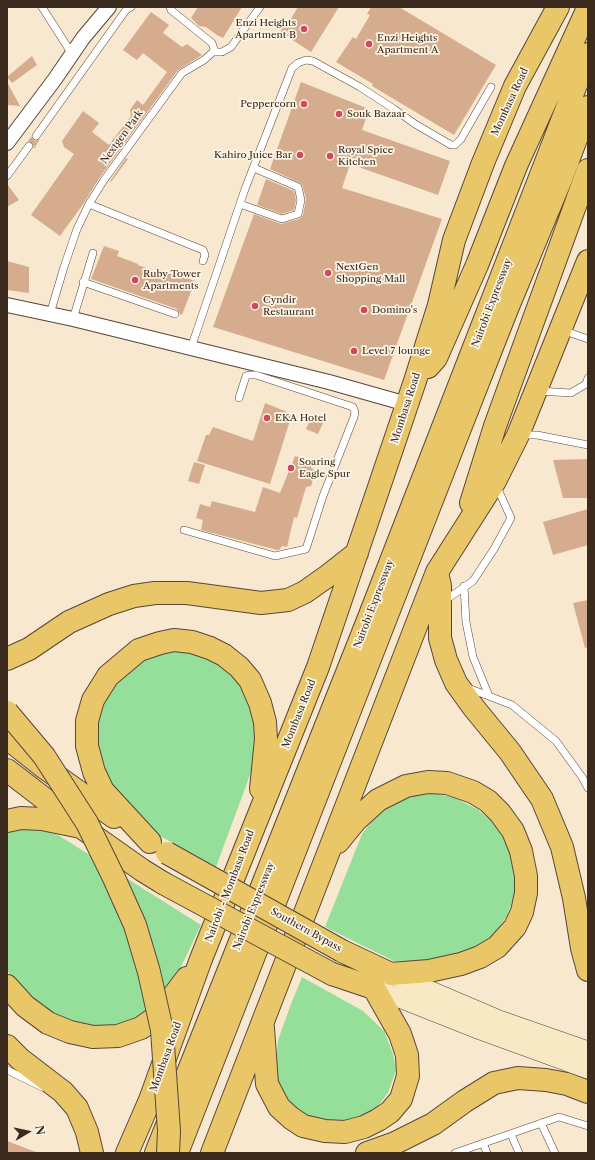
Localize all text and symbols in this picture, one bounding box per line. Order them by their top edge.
place label: Enzi Heights Apartment B [235,17,296,40]
marker: Enzi Heights Apartment B [299,24,309,34]
place label: Enzi Heights Apartment A [377,32,438,56]
marker: Enzi Heights Apartment A [364,39,374,49]
street label: Mombasa Road [489,66,531,138]
place label: Peppercorn [240,98,296,110]
marker: Peppercorn [299,99,309,109]
street label: Nextgen Park [98,108,146,166]
place label: Souk Bazaar [347,108,406,120]
marker: Souk Bazaar [334,109,344,119]
place label: Royal Spice Kitchen [338,144,393,168]
place label: Kahiro Juice Bar [214,149,292,161]
marker: Kahiro Juice Bar [295,150,305,160]
marker: Royal Spice Kitchen [325,151,335,161]
street label: Nairobi Expressway [470,257,514,349]
place label: NextGen Shopping Mall [336,261,405,284]
place label: Ruby Tower Apartments [143,268,201,292]
marker: NextGen Shopping Mall [323,268,333,278]
marker: Ruby Tower Apartments [130,275,140,285]
place label: Cyndir Restaurant [263,294,314,318]
marker: Cyndir Restaurant [250,301,260,311]
place label: Domino's [372,304,417,316]
marker: Domino's [359,305,369,315]
place label: Level 7 lounge [362,345,430,357]
marker: Level 7 lounge [349,346,359,356]
street label: Mombasa Road [389,371,423,445]
place label: EKA Hotel [275,412,326,424]
marker: EKA Hotel [262,413,272,423]
place label: Soaring Eagle Spur [299,456,350,480]
marker: Soaring Eagle Spur [286,463,296,473]
street label: Nairobi Expressway [352,558,396,650]
street label: Mombasa Road [280,678,318,750]
street label: Nairobi - Mombasa Road [203,828,257,944]
street label: Nairobi Expressway [231,860,277,952]
street label: Southern Bypass [268,906,344,954]
street label: Mombasa Road [148,1020,184,1094]
north arrow [8,1112,48,1152]
text: N [32,1124,48,1136]

